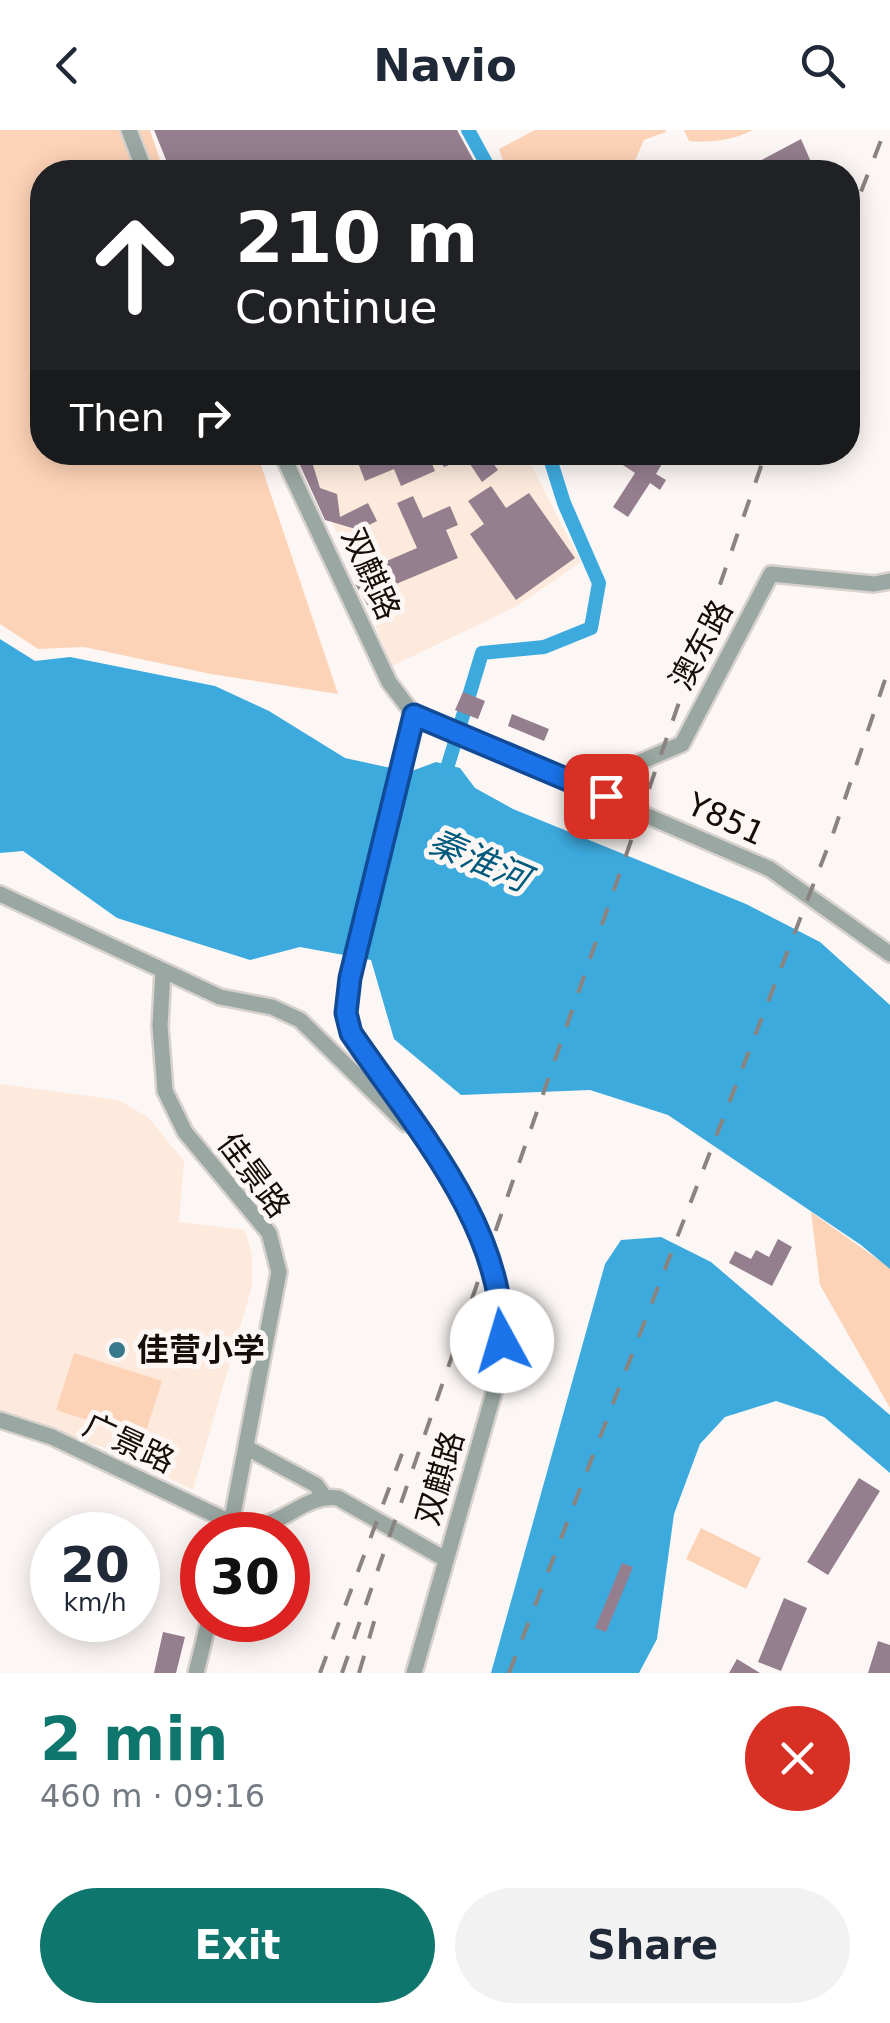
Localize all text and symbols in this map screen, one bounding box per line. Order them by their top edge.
icon: back [40,38,95,93]
icon: search [795,38,850,93]
text: Navio [373,39,517,92]
text: 210 m [235,197,478,279]
icon: ahead [70,200,200,330]
text: Continue [235,281,437,334]
icon: right [185,390,240,445]
text: Then [70,396,165,440]
street label: 双麒路 [334,522,408,626]
street label: 澳东路 [662,594,740,696]
pin [564,754,649,839]
icon: arrive [579,769,634,824]
street label: Y851 [681,784,771,853]
water label: 秦淮河 [423,821,541,901]
street label: 佳景路 [210,1125,298,1225]
position arrow [450,1289,554,1393]
place label: 佳营小学 [137,1331,265,1369]
marker: 佳营小学 [106,1339,128,1361]
street label: 广景路 [77,1405,181,1481]
street label: 双麒路 [409,1427,471,1529]
speed limit sign: 30 [180,1512,310,1642]
text: 20 [60,1536,130,1594]
text: km/h [63,1588,127,1617]
text: 2 min [40,1704,228,1774]
button: close [745,1706,850,1811]
text: 460 m · 09:16 [40,1777,265,1815]
button: Exit [40,1888,435,2003]
button: Share [455,1888,850,2003]

